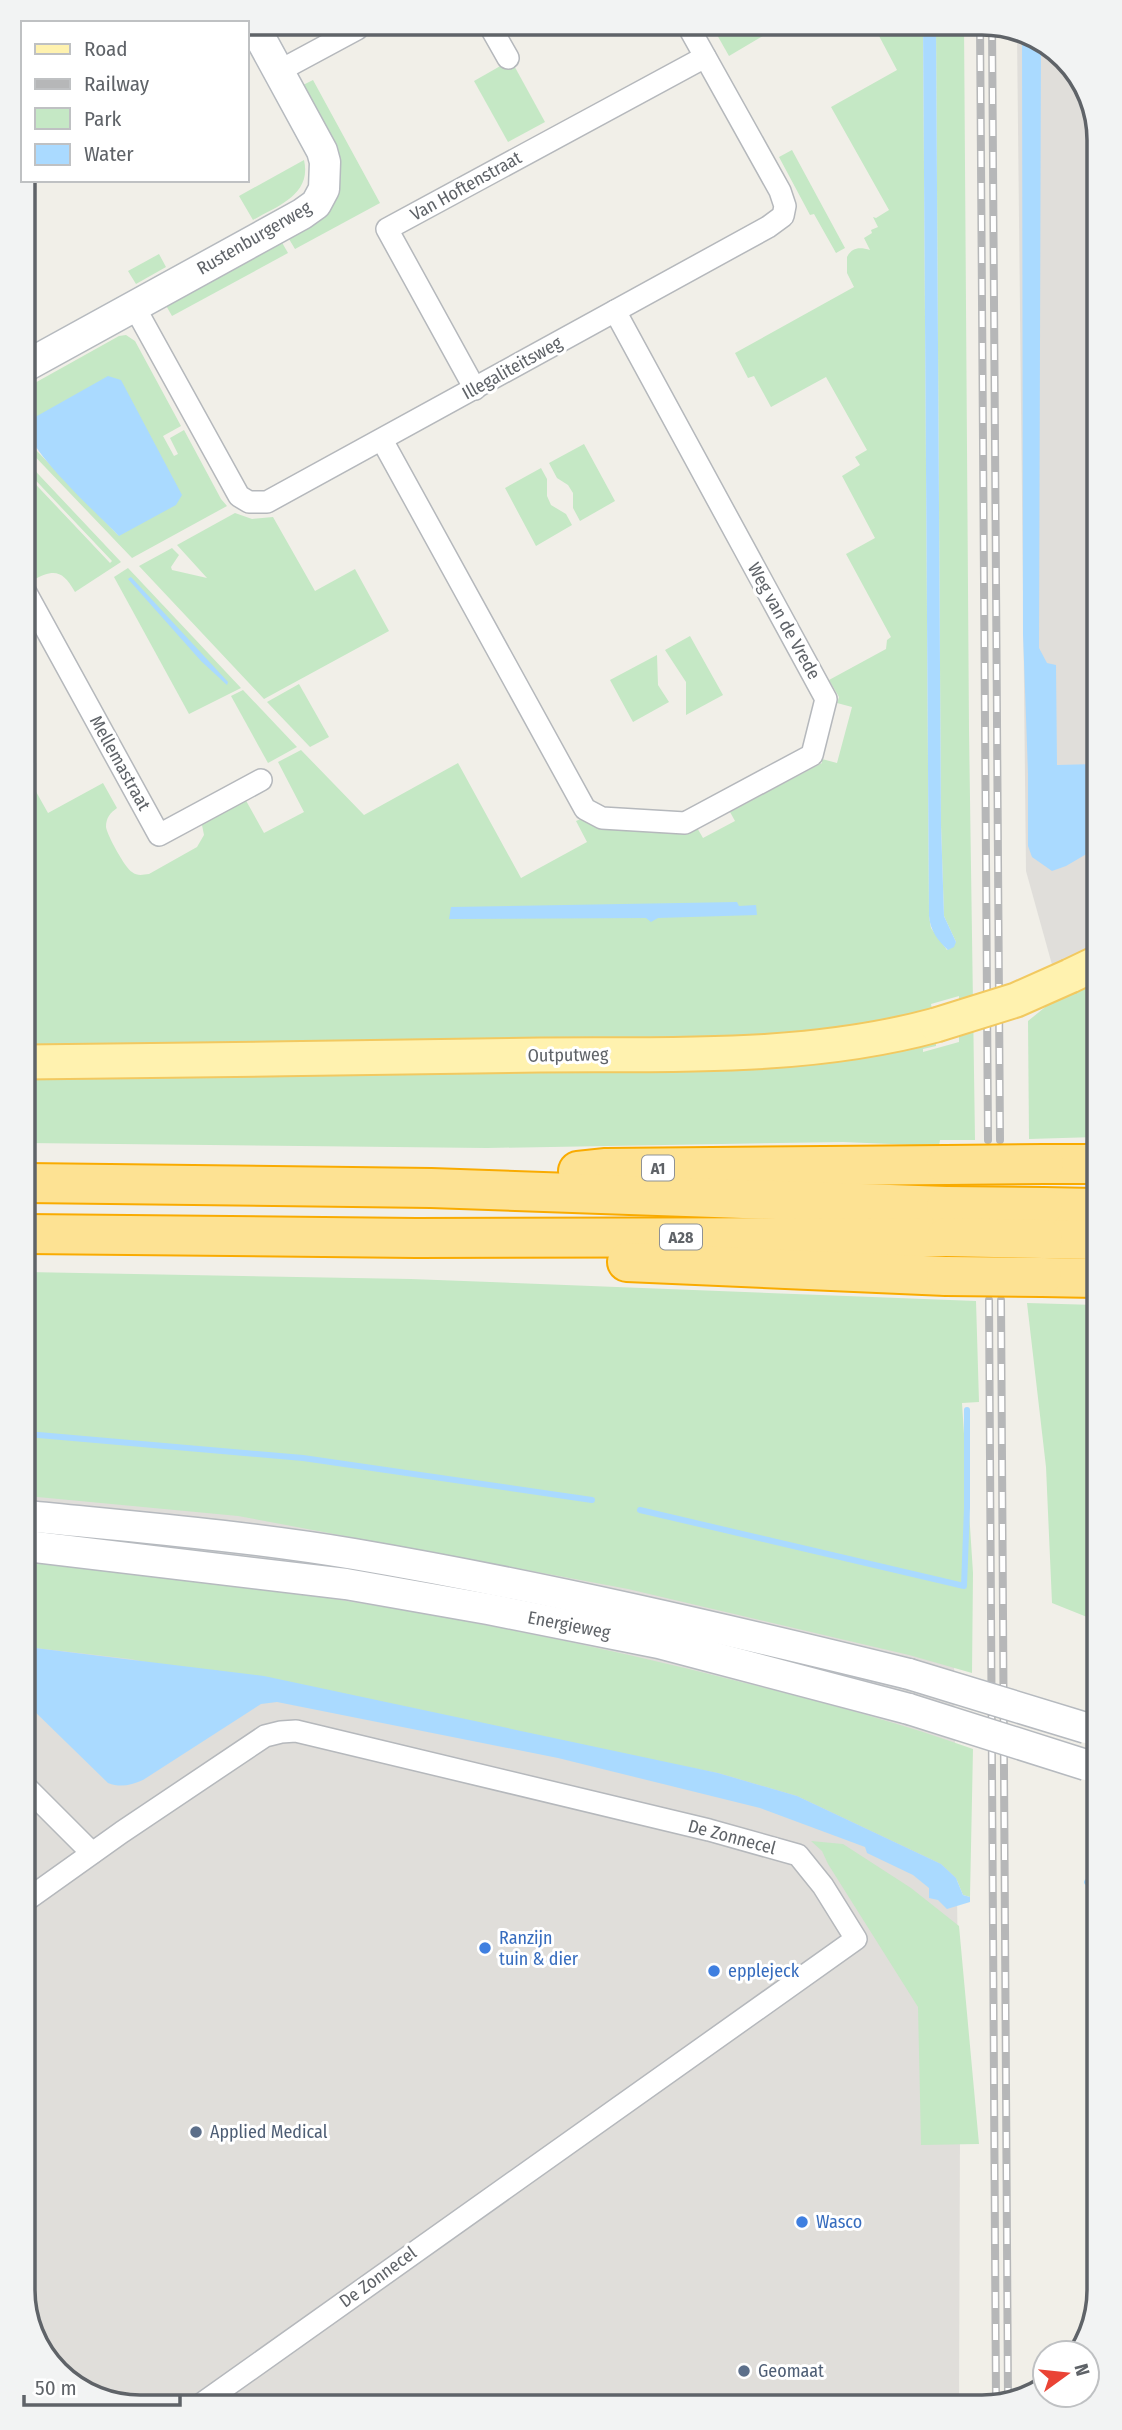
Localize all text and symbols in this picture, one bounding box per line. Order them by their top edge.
legend [21,21,248,182]
text: Road [84,36,128,62]
text: Railway [84,71,150,97]
text: Park [84,106,122,132]
text: Water [84,141,134,167]
street label: Van Hoftenstraat [407,146,525,226]
street label: Rustenburgerweg [193,196,316,280]
street label: Illegaliteitsweg [458,331,566,404]
street label: Weg van de Vrede [743,559,825,683]
street label: Mellemastraat [85,712,155,814]
street label: Outputweg [528,1043,609,1067]
road number: A1 [642,1156,674,1180]
road number: A28 [660,1224,702,1250]
street label: Energieweg [526,1606,613,1644]
street label: De Zonnecel [686,1815,779,1859]
place label: Ranzijn tuin & dier [499,1927,579,1970]
marker: Ranzijn tuin & dier [477,1940,493,1956]
place label: epplejeck [728,1960,800,1982]
marker: epplejeck [706,1963,722,1979]
place label: Applied Medical [210,2121,328,2143]
marker: Applied Medical [188,2124,204,2140]
place label: Wasco [816,2211,862,2233]
marker: Wasco [794,2214,810,2230]
street label: De Zonnecel [335,2242,421,2312]
north arrow [1031,2339,1101,2409]
place label: Geomaat [758,2360,824,2382]
text: N [1069,2361,1095,2378]
marker: Geomaat [736,2363,752,2379]
scale bar [24,2364,180,2408]
text: 50 m [35,2375,77,2401]

